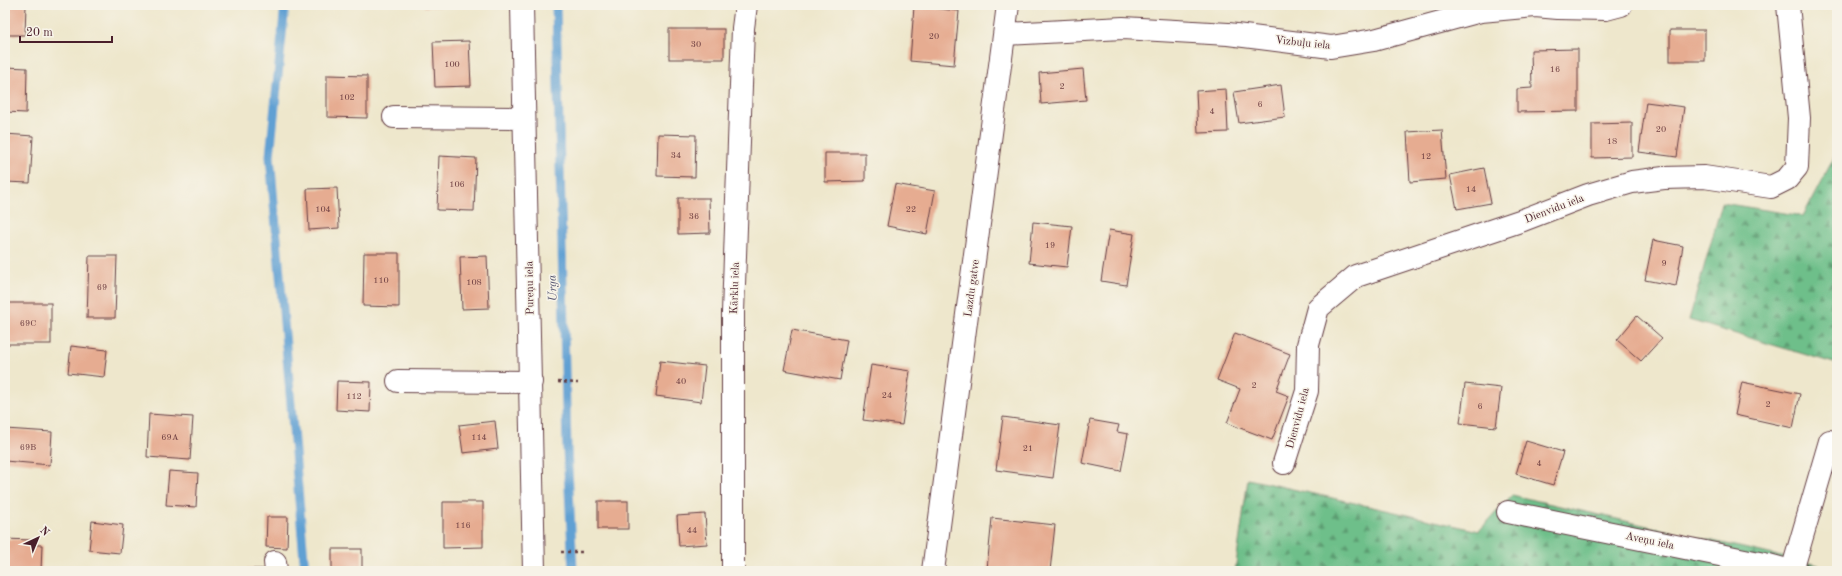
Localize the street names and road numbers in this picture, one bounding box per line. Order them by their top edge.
street label: Vizbuļu iela [1275,35,1332,52]
street label: Dienvidu iela [1523,193,1586,226]
street label: Lazdu gatve [963,259,982,318]
street label: Pureņu iela [525,260,536,315]
street label: Kārklu iela [729,261,742,314]
street label: Dienvidu iela [1285,386,1312,450]
street label: Aveņu iela [1624,531,1676,552]

